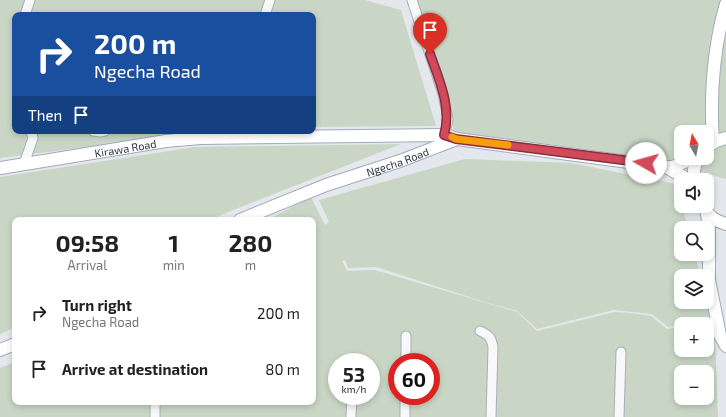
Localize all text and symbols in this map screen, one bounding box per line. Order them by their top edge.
pin [413,13,447,54]
icon: arrive [419,19,441,41]
text: 200 m [94,26,176,60]
icon: right [28,28,80,80]
text: Ngecha Road [94,60,201,82]
icon: arrive [70,104,92,126]
text: Then [28,106,62,124]
north arrow [674,125,714,165]
map controls [674,125,714,405]
street label: Kirawa Road [93,136,157,159]
position arrow [625,142,667,184]
street label: Ngecha Road [364,144,430,178]
button: sound [674,173,714,213]
button: search [674,221,714,261]
text: 09:58 [56,228,119,257]
text: 1 [169,228,179,257]
text: 280 [228,228,272,257]
text: Arrival [68,257,107,273]
text: min [163,257,185,273]
text: m [245,257,256,273]
button: layers [674,269,714,309]
text: Turn right [62,296,132,314]
icon: right [28,302,50,324]
text: 200 m [257,304,300,322]
text: Ngecha Road [62,314,139,330]
button: + [674,317,714,357]
speed limit sign: 60 [388,353,440,405]
icon: arrive [28,358,50,380]
text: Arrive at destination [62,360,208,378]
text: 80 m [265,360,300,378]
text: 53 [343,362,365,386]
button: − [674,365,714,405]
text: km/h [342,383,366,395]

